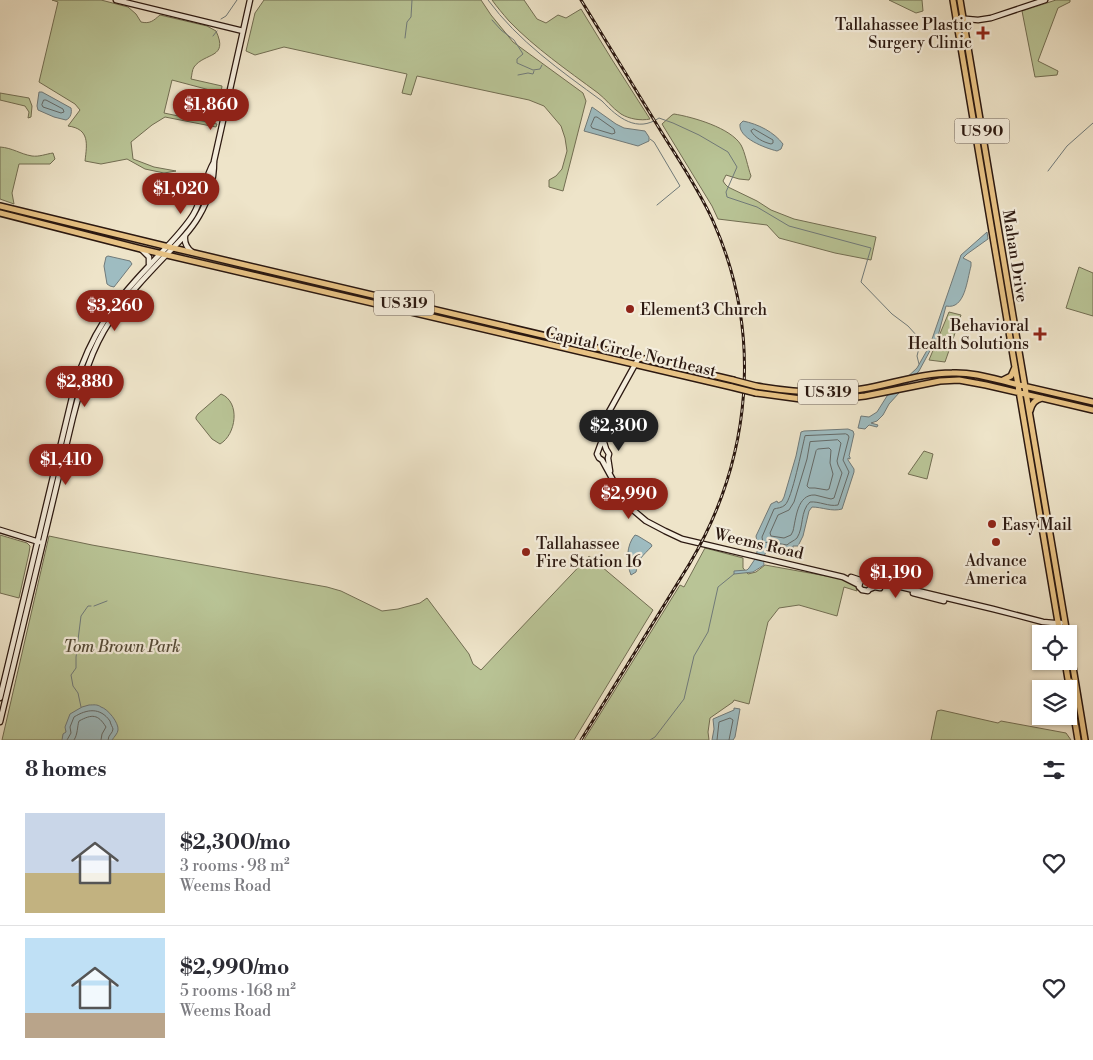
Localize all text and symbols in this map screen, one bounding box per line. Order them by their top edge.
place label: Tallahassee Plastic Surgery Clinic [835,15,972,53]
marker: Tallahassee Plastic Surgery Clinic [976,26,990,40]
pin: $1,860 [170,88,252,131]
text: $1,860 [184,95,238,115]
road number: US 90 [954,118,1010,144]
pin: $1,020 [140,172,222,215]
text: $1,020 [153,179,209,199]
street label: Mahan Drive [998,208,1032,304]
pin: $3,260 [74,290,156,332]
road number: US 319 [374,290,434,316]
text: $3,260 [87,296,143,316]
place label: Element3 Church [640,300,768,320]
marker: Element3 Church [624,303,636,315]
place label: Behavioral Health Solutions [908,316,1029,354]
street label: Capital Circle Northeast [543,323,719,381]
marker: Behavioral Health Solutions [1033,327,1047,341]
pin: $2,880 [44,366,126,408]
text: $2,880 [57,372,113,392]
road number: US 319 [798,380,858,404]
pin: $2,300 [578,410,660,452]
text: $2,300 [590,416,648,436]
pin: $1,410 [25,444,107,486]
text: $1,410 [40,450,92,470]
pin: $2,990 [588,478,670,520]
text: $2,990 [601,484,657,504]
place label: Easy Mail [1002,515,1072,535]
marker: Easy Mail [986,518,998,530]
street label: Weems Road [711,524,805,564]
place label: Tallahassee Fire Station 16 [536,534,642,572]
marker: Advance America [990,536,1002,548]
marker: Tallahassee Fire Station 16 [520,546,532,558]
place label: Advance America [964,551,1028,589]
pin: $1,190 [855,556,937,599]
text: $1,190 [870,563,922,583]
map controls [1032,625,1077,725]
button: locate [1032,625,1077,670]
park label: Tom Brown Park [64,637,180,657]
button: layers [1032,680,1077,725]
icon: filters [1040,756,1068,784]
text: 8 homes [25,757,107,783]
text: $2,300/mo [180,830,291,856]
icon: home [65,833,125,893]
icon: heart [1040,849,1068,877]
text: 3 rooms · 98 m² [180,856,290,876]
text: Weems Road [180,876,271,896]
text: $2,990/mo [180,955,289,981]
icon: home [65,958,125,1018]
icon: heart [1040,974,1068,1002]
text: 5 rooms · 168 m² [180,981,296,1001]
text: Weems Road [180,1001,271,1021]

